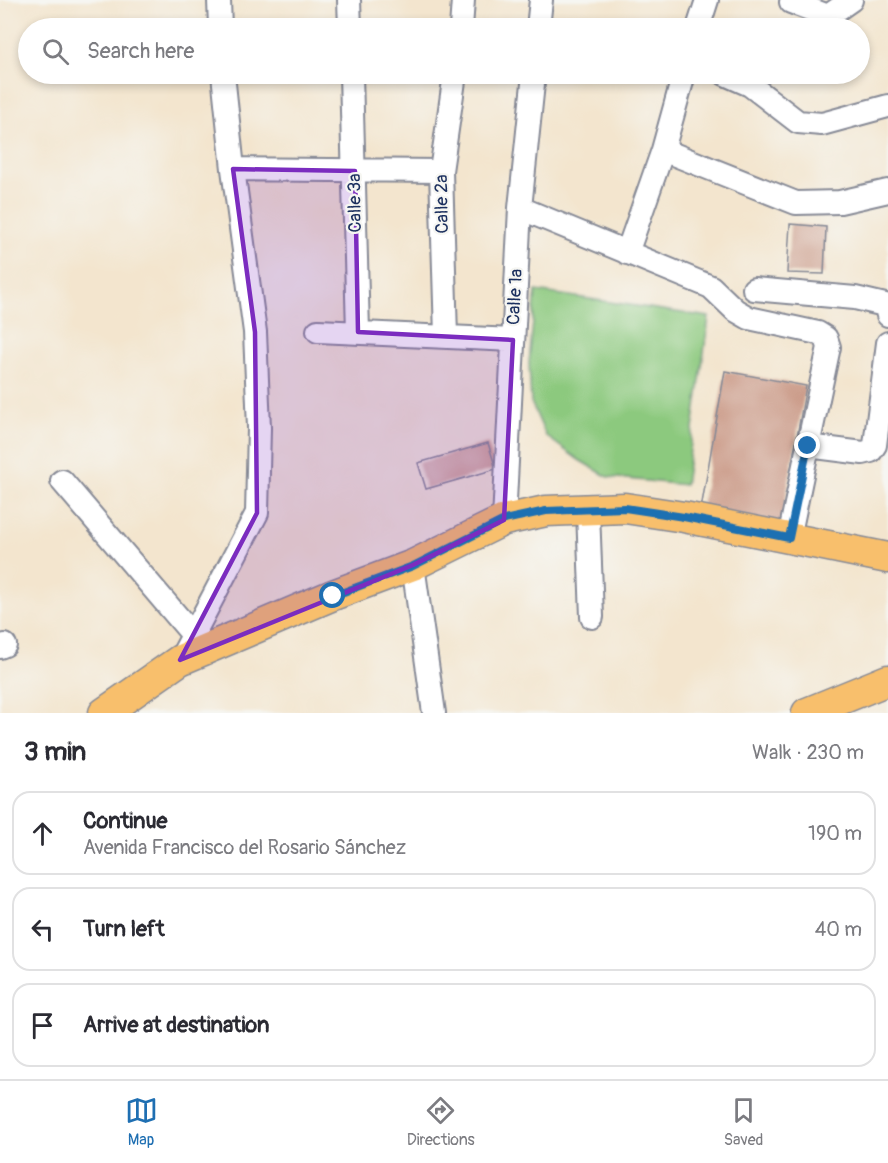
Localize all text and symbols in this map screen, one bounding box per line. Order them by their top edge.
search box [18,18,870,84]
icon: search [39,35,72,68]
text: Search here [87,37,194,65]
street label: Calle 3ª [343,173,367,233]
street label: Calle 2ª [430,174,454,234]
street label: Calle 1ª [502,268,528,326]
route end [794,432,820,458]
route start [319,582,345,608]
text: 3 min [24,736,86,768]
text: Walk · 230 m [752,740,864,765]
text: Continue [83,807,167,835]
icon: ahead [26,817,59,850]
text: 190 m [808,821,862,846]
text: Avenida Francisco del Rosario Sánchez [83,835,406,860]
icon: left [26,913,59,946]
text: Turn left [83,915,165,943]
text: 40 m [815,917,862,942]
icon: arrive [26,1009,59,1042]
text: Arrive at destination [83,1011,269,1039]
tab: Map [125,1094,158,1150]
tab: Directions [407,1094,475,1150]
tab: Saved [724,1094,763,1150]

